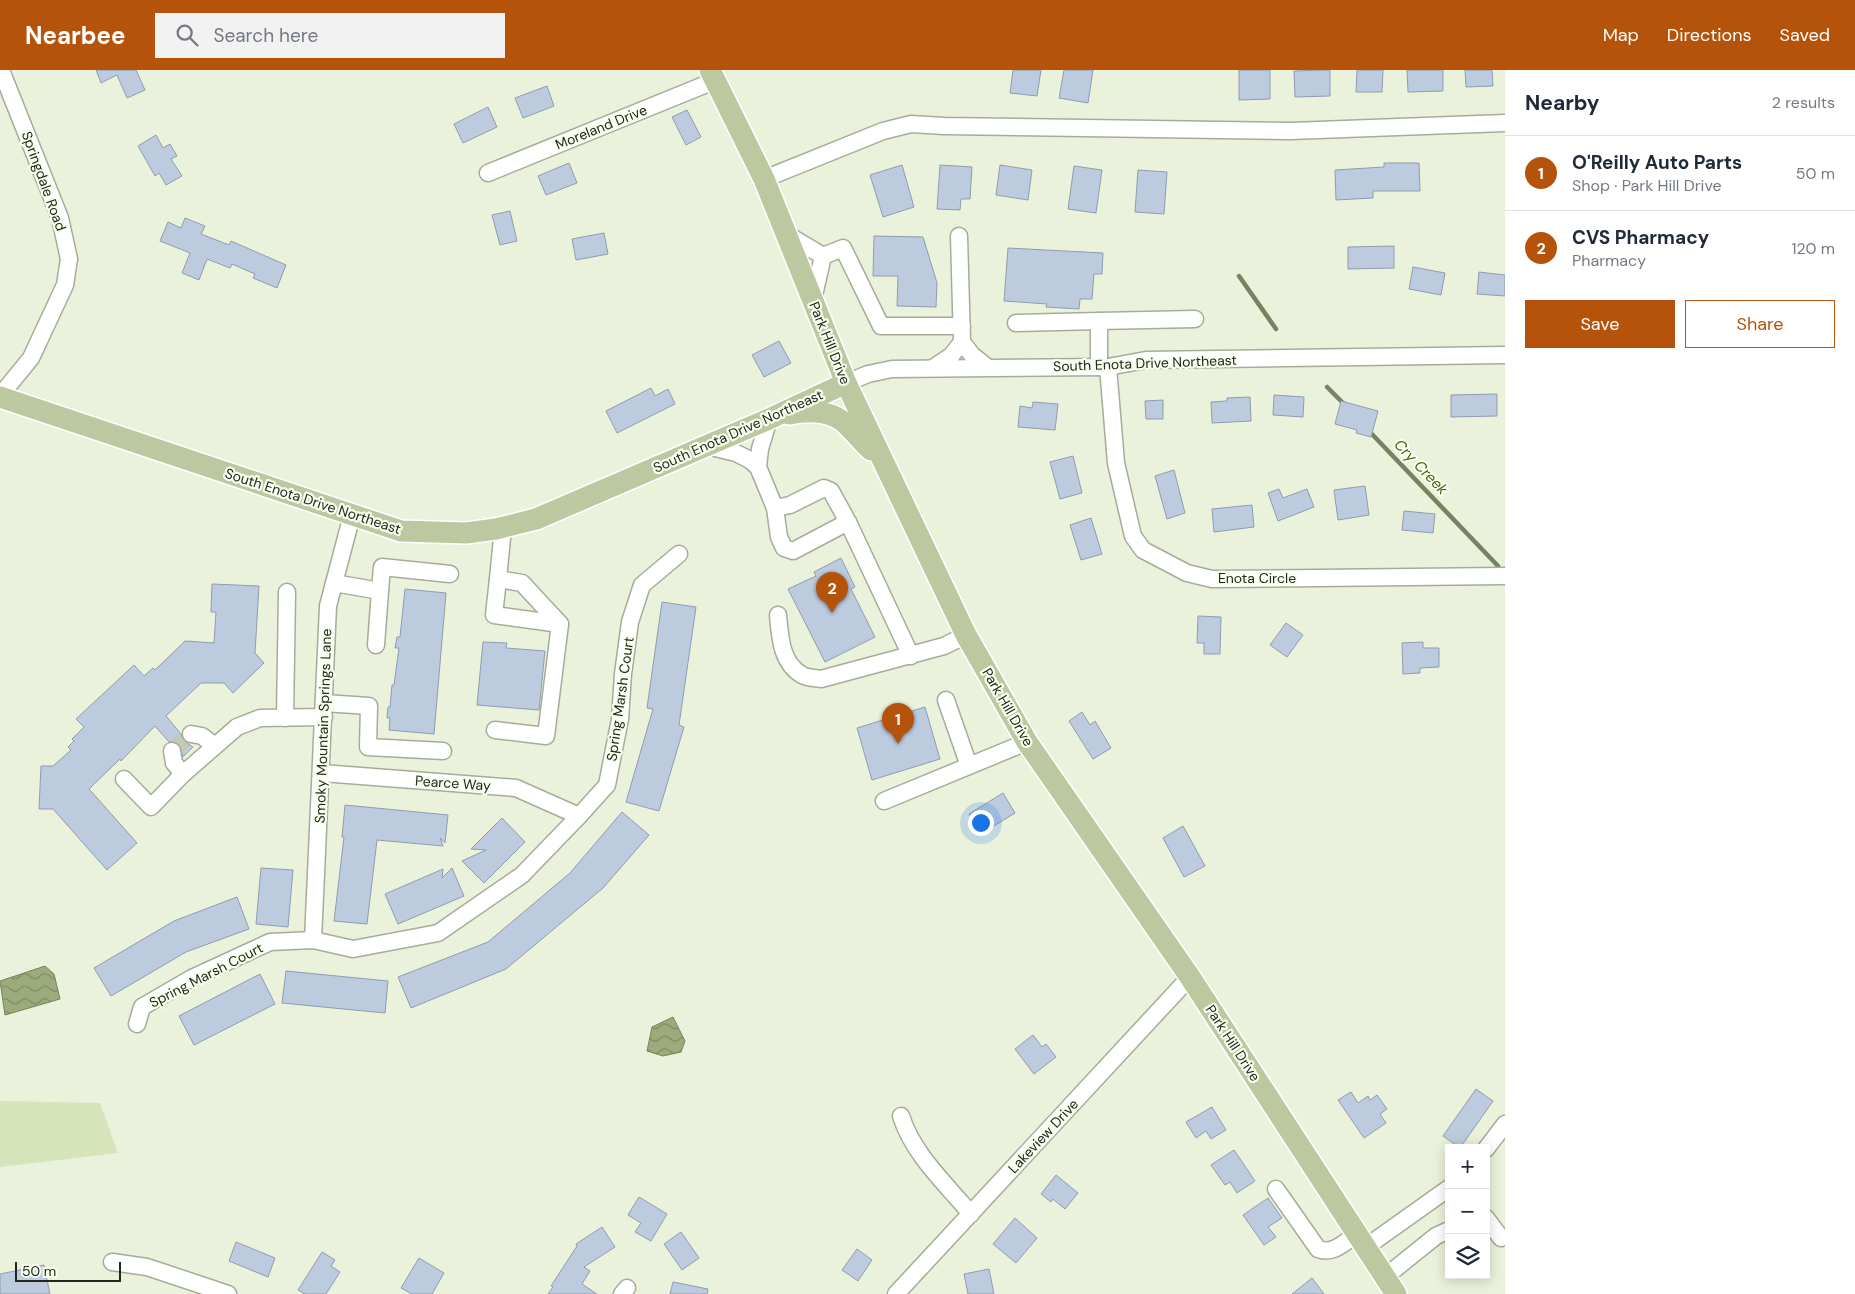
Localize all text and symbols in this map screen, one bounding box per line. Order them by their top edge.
search box [155,13,505,58]
text: Nearbee [25,20,125,51]
icon: search [173,21,201,49]
text: Search here [213,23,318,48]
text: Map [1603,23,1639,47]
text: Directions [1667,23,1752,47]
text: Saved [1780,23,1830,47]
text: Nearby [1525,89,1599,117]
text: 2 results [1772,92,1835,113]
street label: Moreland Drive [552,100,650,154]
street label: Springdale Road [18,129,70,233]
text: O'Reilly Auto Parts [1572,150,1742,175]
text: 1 [1538,163,1544,184]
text: 50 m [1796,163,1835,184]
text: Shop · Park Hill Drive [1572,175,1722,196]
text: CVS Pharmacy [1572,225,1709,250]
text: 2 [1536,238,1546,259]
text: 120 m [1791,238,1835,259]
text: Pharmacy [1572,250,1646,271]
street label: Park Hill Drive [805,299,855,387]
button: Save [1525,300,1675,348]
button: Share [1685,300,1835,348]
street label: South Enota Drive Northeast [1053,351,1237,375]
street label: South Enota Drive Northeast [650,385,826,477]
water label: Cry Creek [1390,435,1453,499]
street label: South Enota Drive Northeast [223,464,403,538]
street label: Enota Circle [1218,569,1296,587]
pin: 2 [816,572,848,613]
street label: Smoky Mountain Springs Lane [311,628,335,824]
street label: Spring Marsh Court [602,636,638,762]
street label: Park Hill Drive [978,665,1038,749]
pin: 1 [882,703,914,744]
street label: Pearce Way [414,771,492,795]
your location [968,810,994,836]
street label: Spring Marsh Court [146,939,266,1011]
street label: Park Hill Drive [1202,1001,1264,1085]
street label: Lakeview Drive [1004,1095,1082,1177]
map controls [1445,1144,1490,1279]
button: + [1445,1144,1490,1189]
button: − [1445,1189,1490,1234]
button: layers [1445,1234,1490,1279]
scale bar [15,1259,121,1282]
text: 50 m [22,1262,56,1280]

